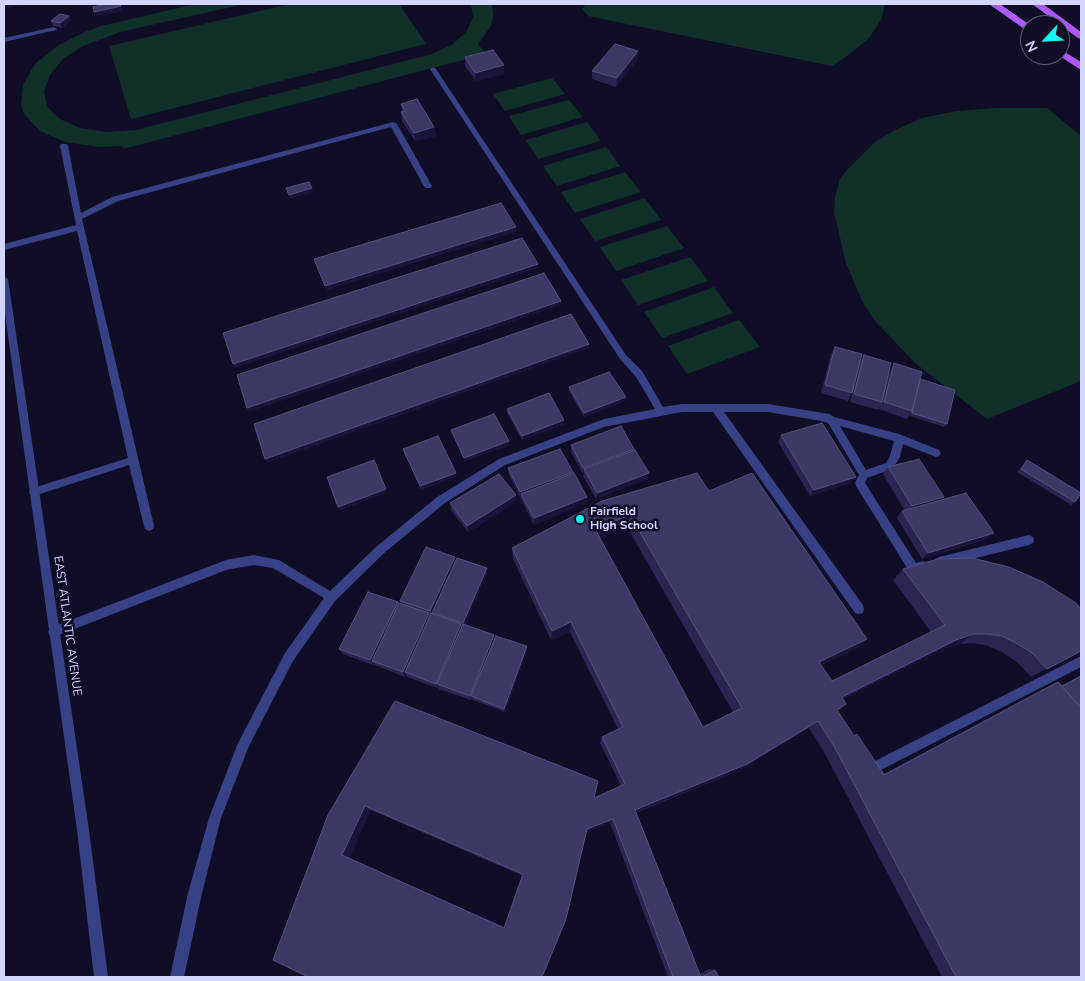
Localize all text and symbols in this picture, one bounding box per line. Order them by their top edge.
north arrow [1020,15,1070,65]
text: N [1021,37,1043,55]
place label: Fairfield High School [590,505,658,533]
marker: Fairfield High School [574,513,586,525]
street label: EAST ATLANTIC AVENUE [50,555,84,697]

